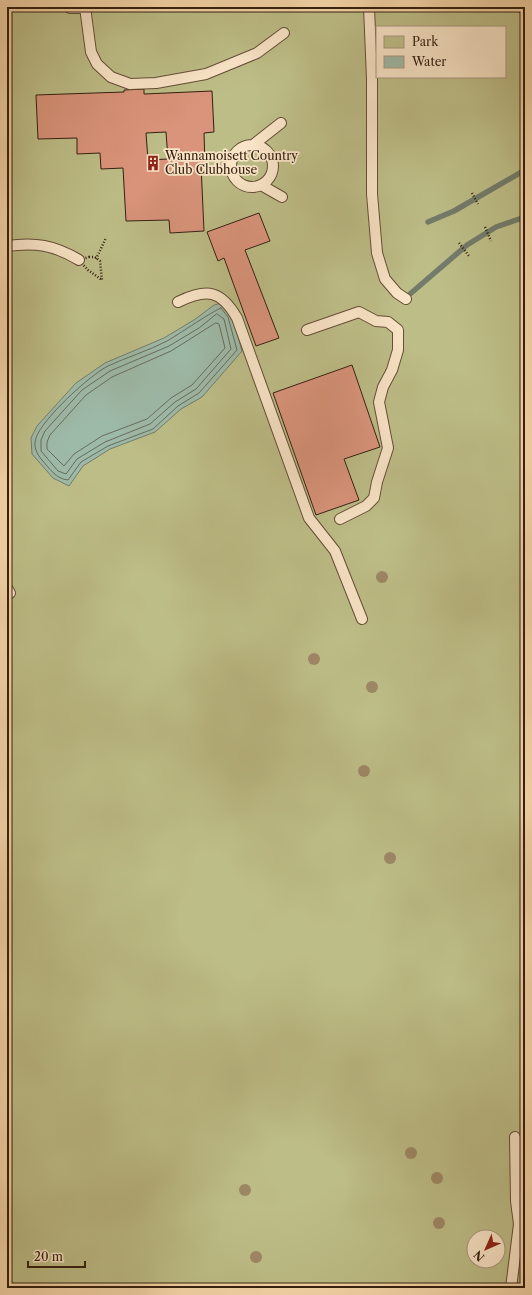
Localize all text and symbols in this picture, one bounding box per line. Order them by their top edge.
legend [376,26,506,78]
text: Park [412,34,439,49]
text: Water [411,54,446,69]
place label: Wannamoisett Country Club Clubhouse [164,148,298,177]
building icon: Wannamoisett Country Club Clubhouse [144,154,162,172]
north arrow [466,1229,506,1269]
scale bar [28,1243,85,1269]
text: N [470,1247,487,1264]
text: 20 m [34,1249,63,1264]

